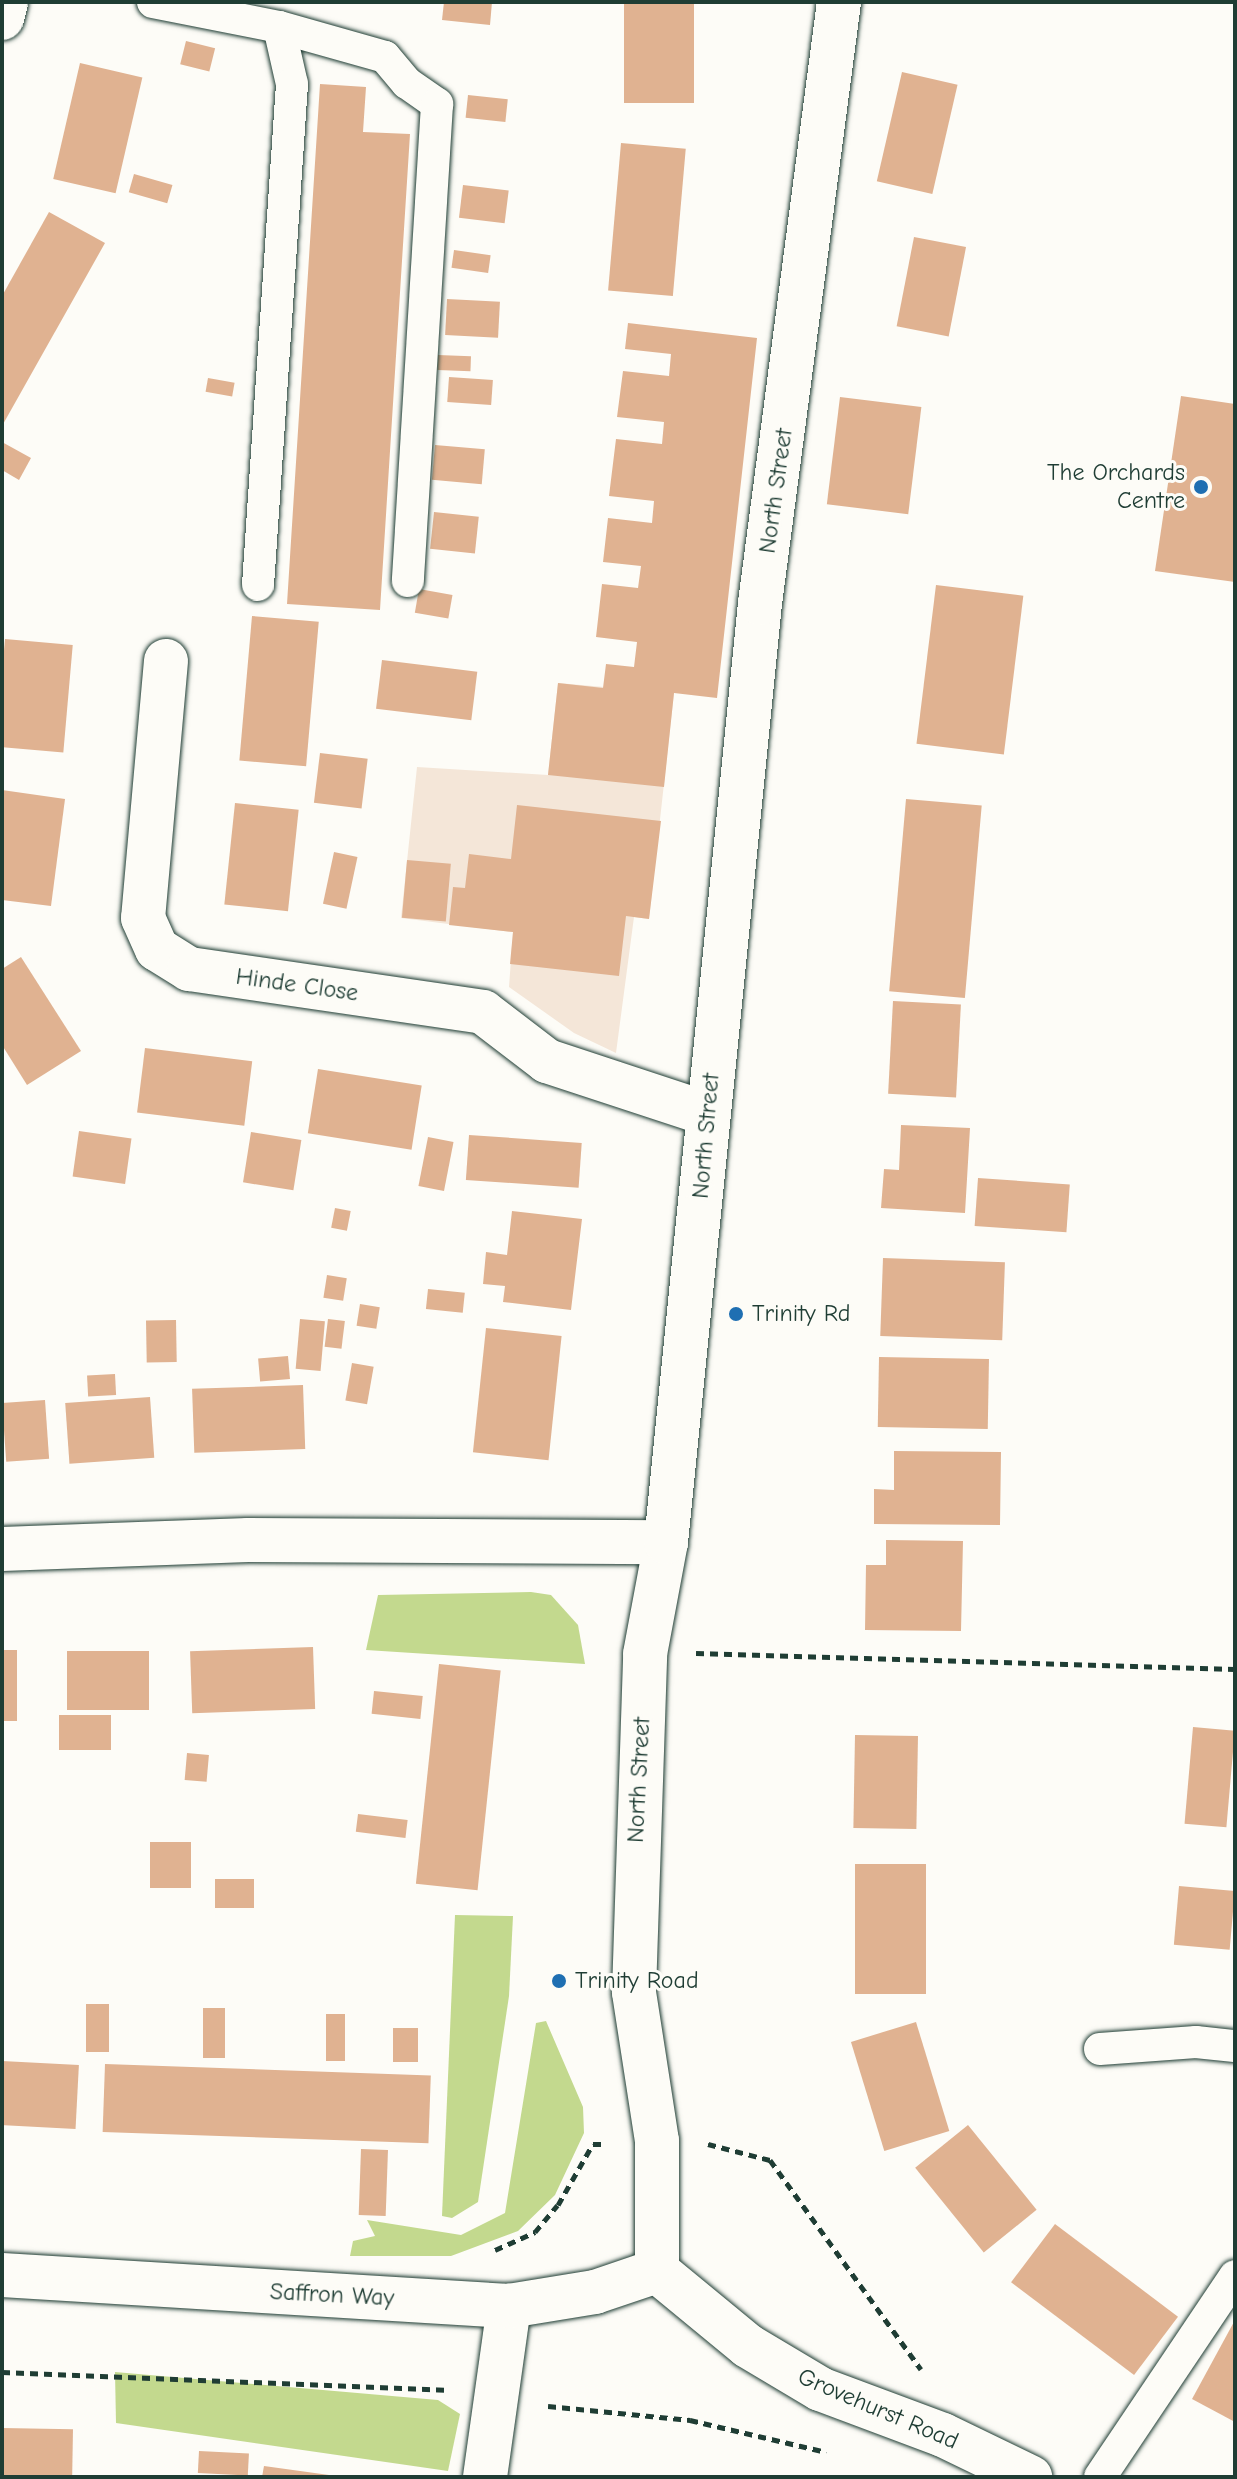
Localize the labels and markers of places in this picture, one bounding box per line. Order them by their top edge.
place label: The Orchards Centre [1047,459,1185,515]
marker: The Orchards Centre [1192,478,1210,496]
place label: Trinity Rd [752,1300,851,1328]
marker: Trinity Rd [727,1305,745,1323]
place label: Trinity Road [575,1967,699,1995]
marker: Trinity Road [550,1972,568,1990]

